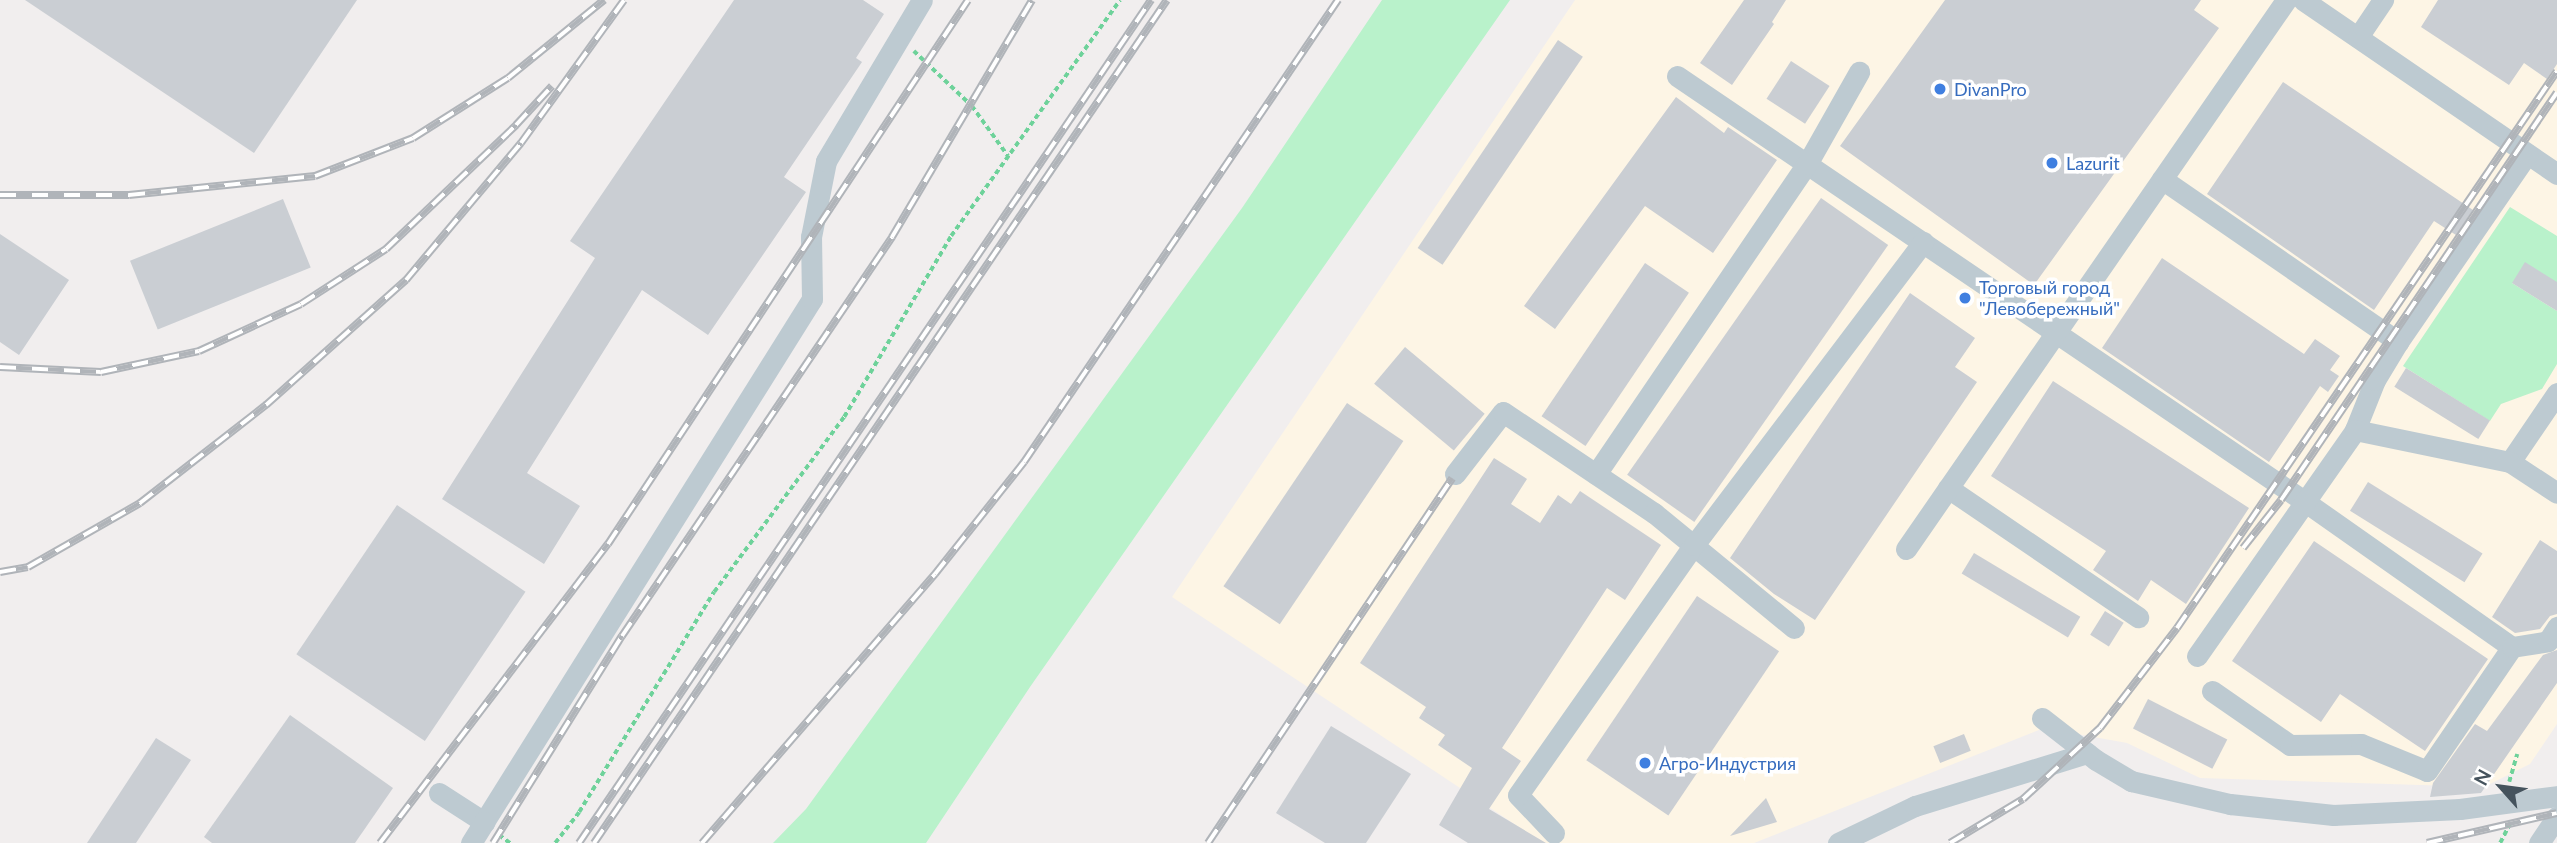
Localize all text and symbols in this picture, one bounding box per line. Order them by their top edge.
place label: DivanPro [1954,78,2027,100]
marker: DivanPro [1932,81,1948,97]
place label: Lazurit [2066,152,2120,174]
marker: Lazurit [2044,155,2060,171]
place label: Торговый город "Левобережный" [1979,277,2120,320]
marker: Торговый город "Левобережный" [1957,290,1973,306]
place label: Агро-Индустрия [1659,752,1796,774]
north arrow [2466,752,2536,822]
marker: Агро-Индустрия [1637,755,1653,771]
text: N [2468,765,2496,789]

